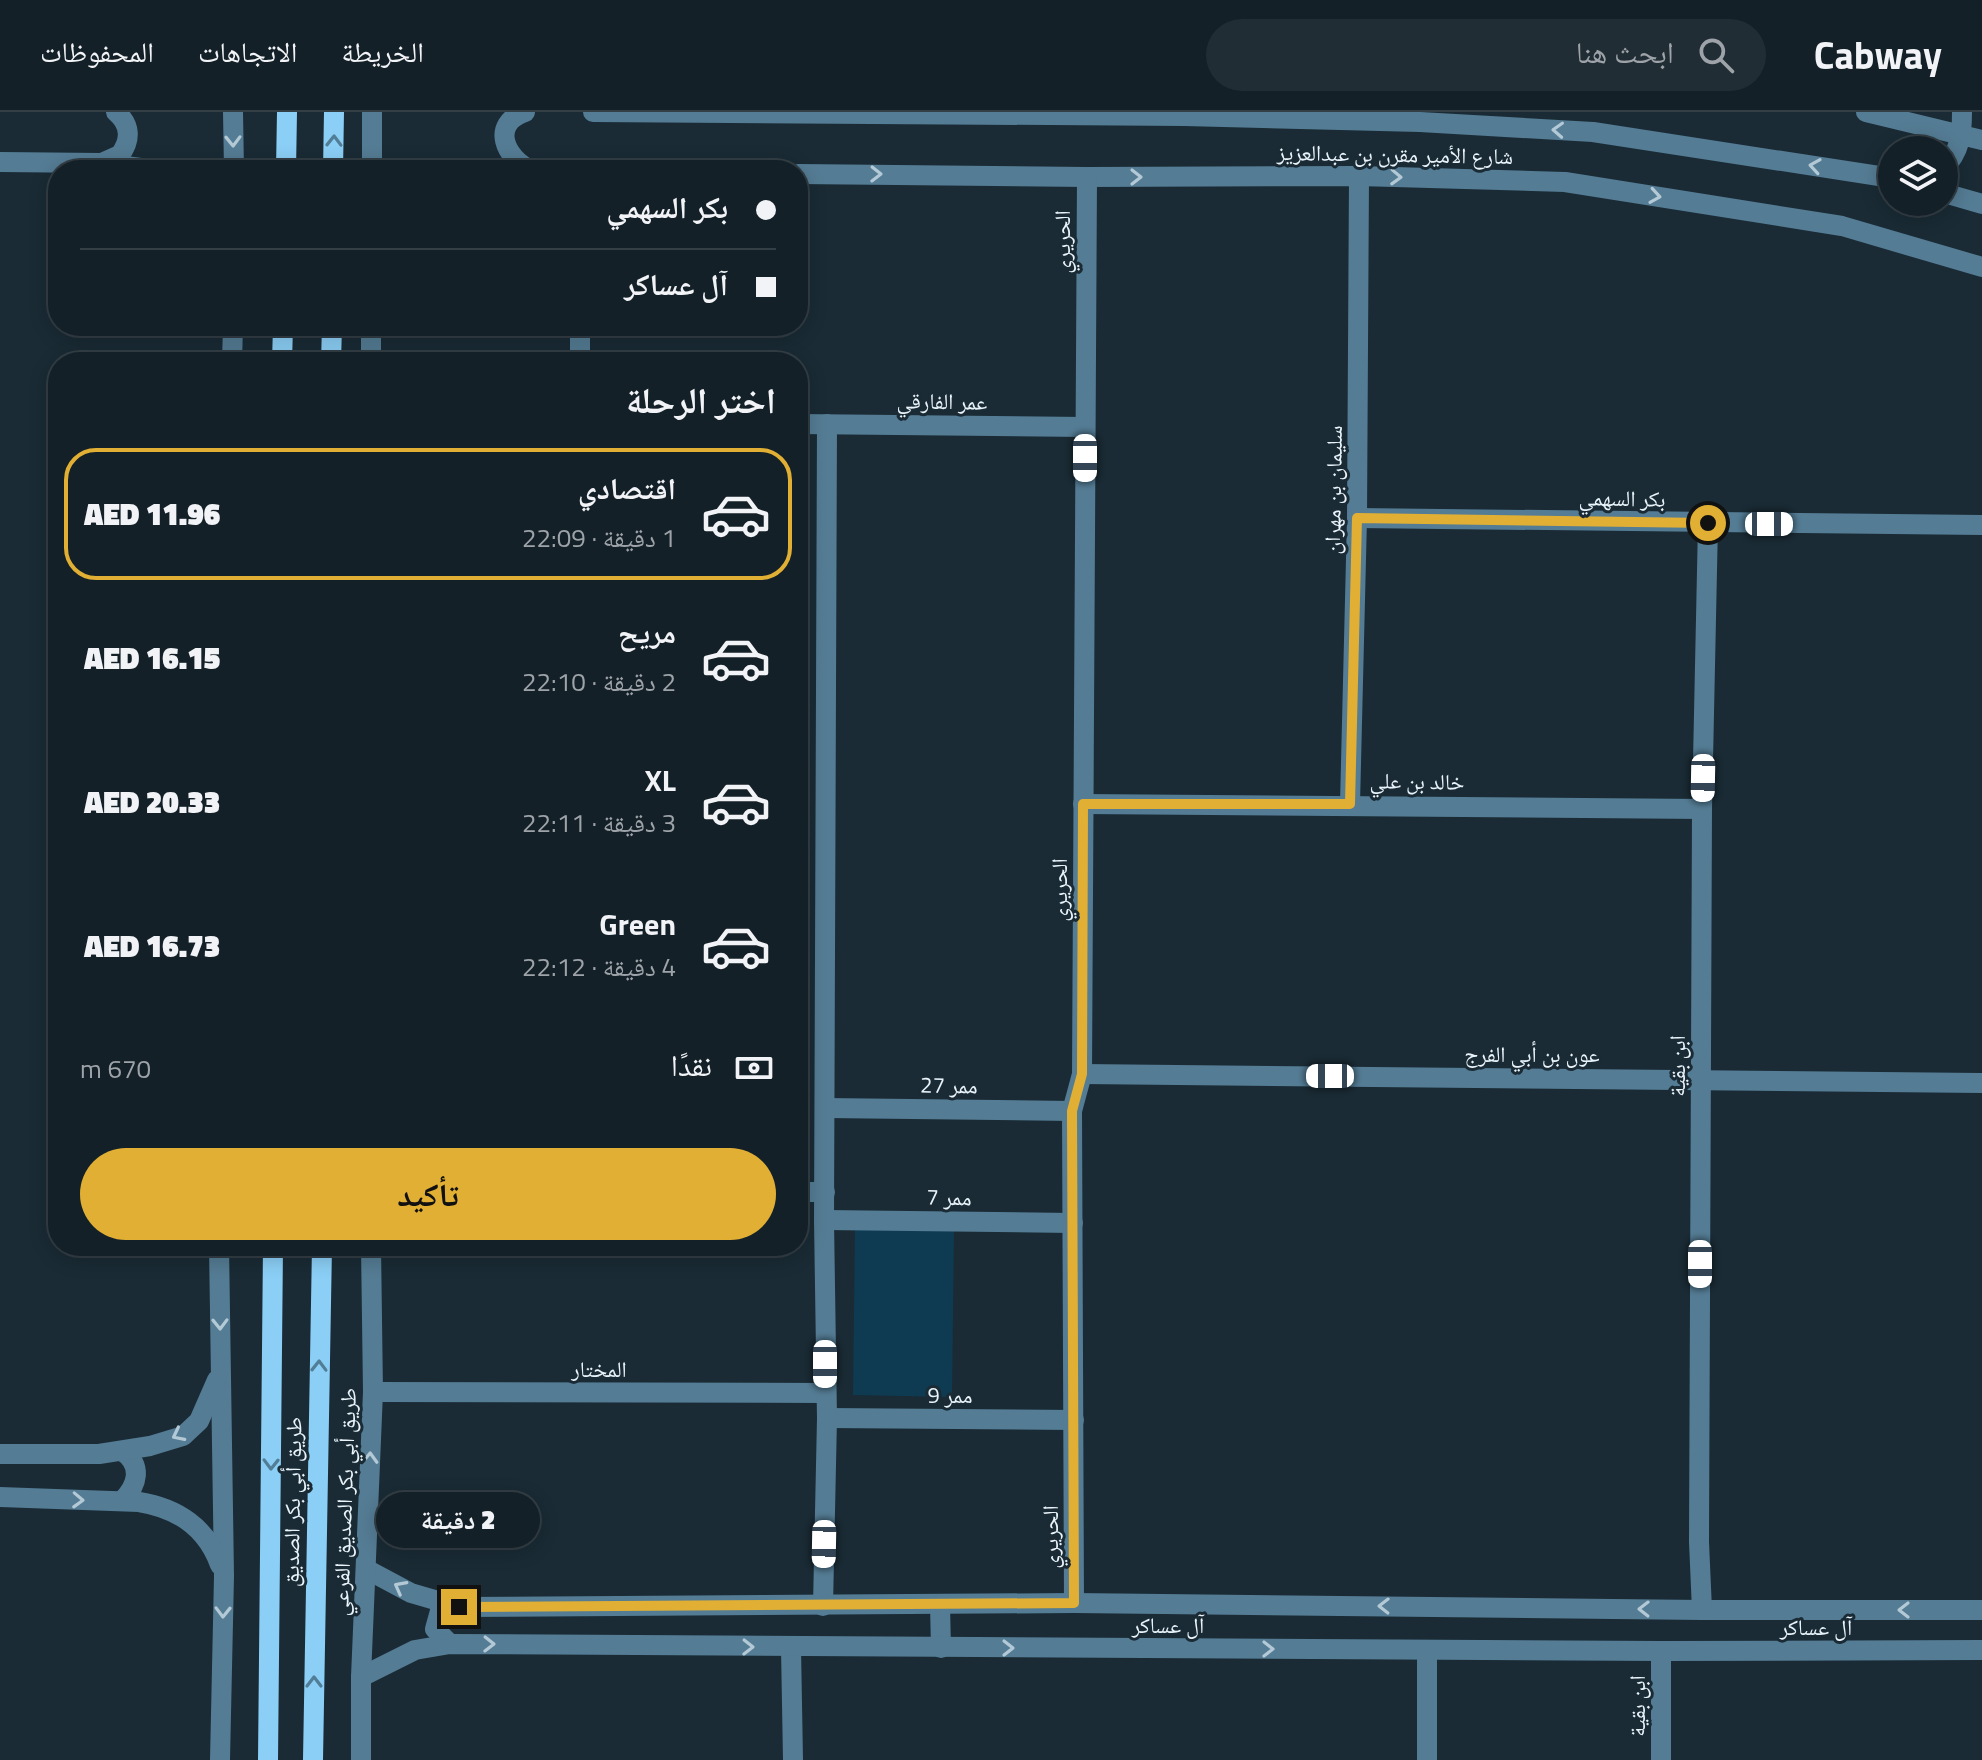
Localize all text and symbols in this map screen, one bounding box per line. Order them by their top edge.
search box [1206,19,1766,91]
text: Cabway [1814,26,1942,84]
text: ابحث هنا [1576,29,1674,75]
text: المحفوظات [40,30,154,73]
text: الاتجاهات [198,30,297,73]
text: الخريطة [341,30,424,73]
icon: search [1694,33,1738,77]
one-way arrow [1551,122,1564,139]
one-way arrow [325,134,343,147]
one-way arrow [225,135,242,148]
street label: شارع الأمير مقرن بن عبدالعزيز [1276,135,1513,173]
map controls [1878,136,1958,216]
button: layers [1878,136,1958,216]
one-way arrow [1808,158,1822,175]
one-way arrow [870,166,883,183]
one-way arrow [1130,168,1143,186]
one-way arrow [1390,168,1403,186]
text: بكر السهمي [606,184,728,230]
one-way arrow [1648,187,1662,204]
street label: الحريري [1045,210,1080,274]
text: آل عساكر [624,261,728,307]
text: اختر الرحلة [626,372,776,427]
street label: عمر الفارقي [896,383,988,419]
street label: سليمان بن مهران [1315,425,1351,555]
car [1073,434,1097,482]
text: اقتصادي [578,465,676,511]
icon: car [700,478,772,550]
street label: بكر السهمي [1578,480,1666,516]
text: AED 11.96 [84,491,220,537]
route start [1690,505,1726,541]
car [1745,512,1793,536]
text: 1 دقيقة · 22:09 [522,518,676,557]
text: مريح [618,609,676,655]
icon: car [700,622,772,694]
text: AED 16.15 [84,635,220,681]
text: 2 دقيقة · 22:10 [522,662,676,701]
car [1691,754,1715,802]
text: XL [645,757,676,803]
street label: خالد بن علي [1369,763,1465,799]
icon: car [700,766,772,838]
text: AED 20.33 [84,779,220,825]
text: 3 دقيقة · 22:11 [522,803,676,842]
street label: الحريري [1042,858,1077,922]
text: Green [599,901,676,947]
icon: car [700,910,772,982]
text: AED 16.73 [84,923,220,969]
text: 4 دقيقة · 22:12 [522,947,676,986]
street label: ابن بقية [1660,1035,1694,1097]
street label: عون بن أبي الفرج [1464,1037,1600,1072]
text: نقدًا [671,1042,712,1088]
icon: cash [732,1046,776,1090]
text: 670 m [80,1049,151,1088]
car [1306,1064,1354,1088]
street label: ممر 27 [920,1068,978,1102]
button: تأكيد [80,1148,776,1240]
street label: ممر 7 [926,1180,972,1214]
car [1688,1240,1712,1288]
one-way arrow [211,1318,229,1331]
car [813,1340,837,1388]
street label: المختار [570,1352,627,1386]
one-way arrow [311,1359,328,1372]
street label: ممر 9 [927,1378,973,1412]
street label: طريق أبي بكر الصديق الفرعي [323,1387,366,1617]
street label: طريق أبي بكر الصديق [274,1417,311,1587]
one-way arrow [172,1425,186,1441]
one-way arrow [362,1451,379,1464]
one-way arrow [262,1458,280,1471]
one-way arrow [72,1491,85,1508]
callout: 2 دقيقة [377,1491,541,1547]
text: 2 دقيقة [421,1500,495,1539]
street label: الحريري [1033,1505,1068,1569]
car [812,1520,836,1568]
one-way arrow [394,1581,408,1597]
route end [441,1589,477,1625]
one-way arrow [1377,1597,1390,1615]
one-way arrow [1637,1600,1650,1618]
one-way arrow [1897,1601,1910,1619]
one-way arrow [214,1606,232,1619]
street label: آل عساكر [1131,1608,1205,1642]
street label: آل عساكر [1779,1610,1853,1644]
one-way arrow [483,1636,496,1653]
one-way arrow [743,1638,755,1656]
one-way arrow [1002,1640,1015,1657]
one-way arrow [1262,1640,1275,1658]
one-way arrow [305,1675,323,1688]
street label: ابن بقية [1620,1675,1654,1737]

